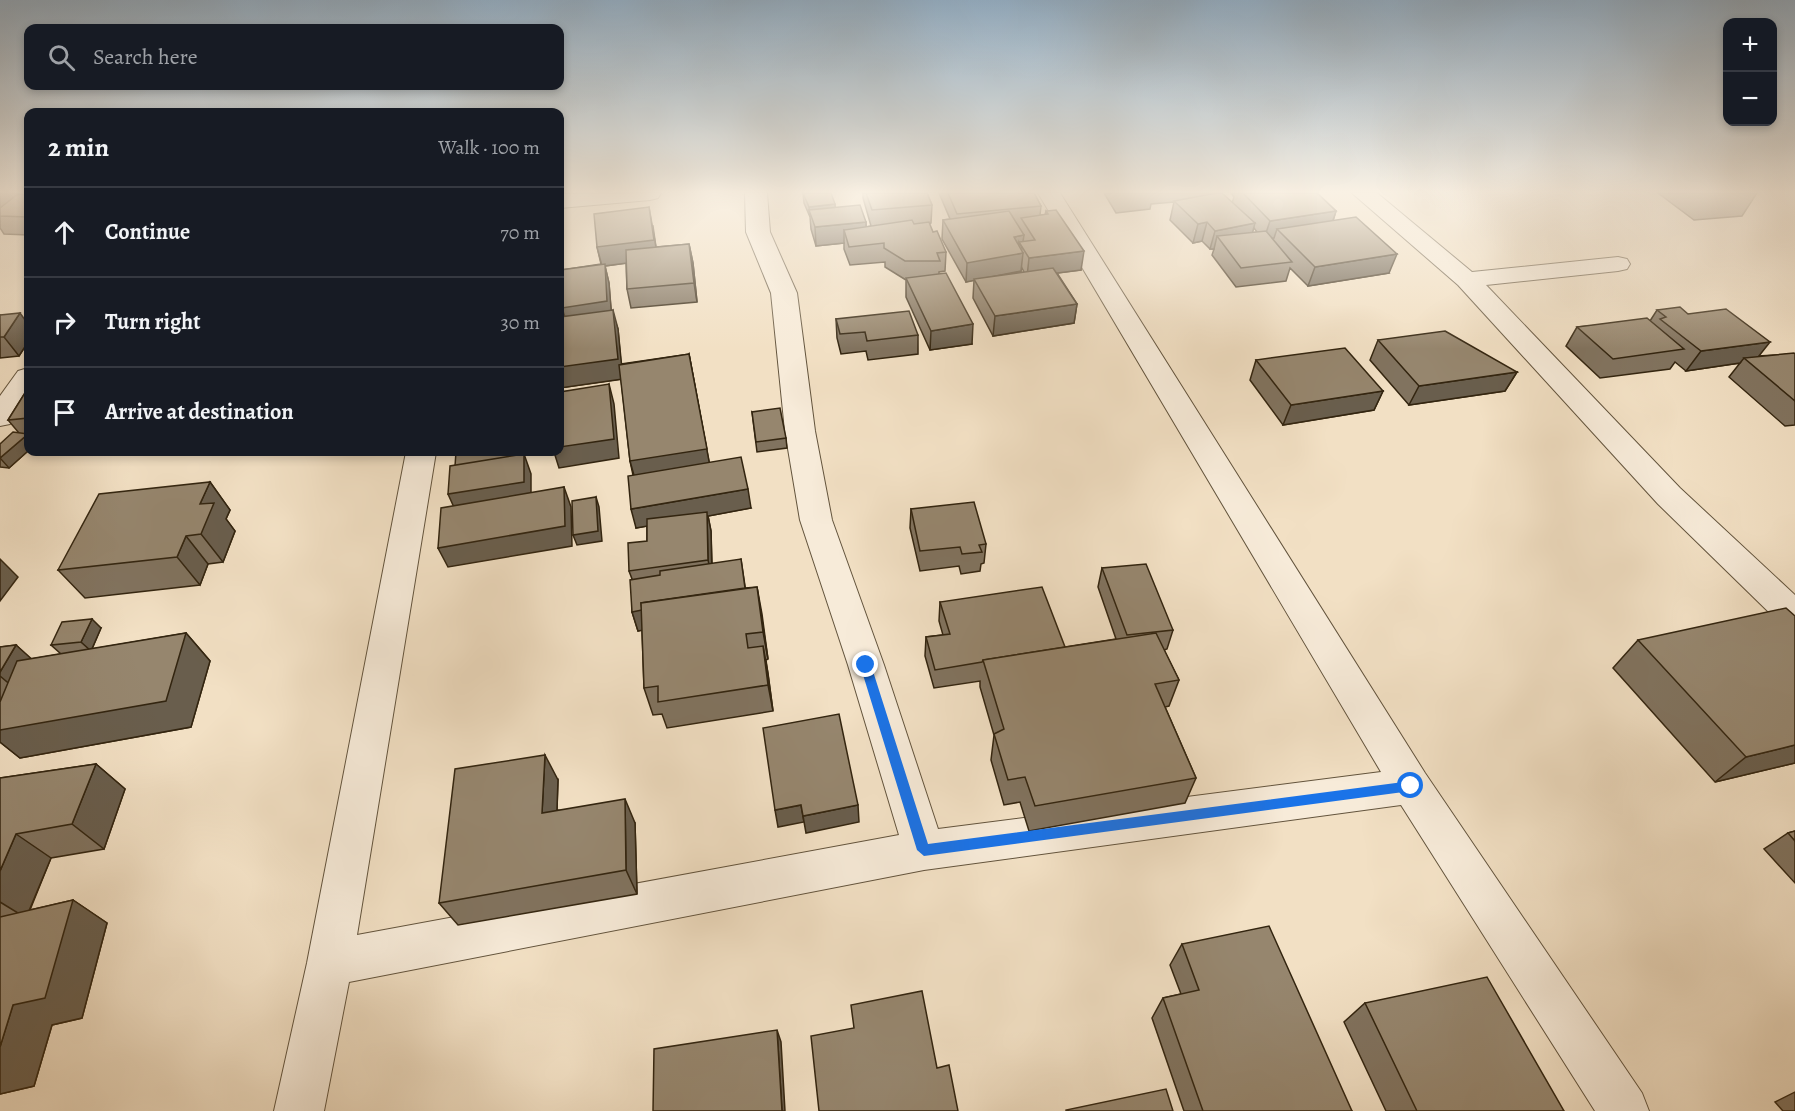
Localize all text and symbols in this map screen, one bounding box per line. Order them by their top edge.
map controls [1723,18,1777,126]
button: + [1723,18,1777,72]
search box [24,24,564,90]
icon: search [45,41,78,74]
text: Search here [93,42,198,72]
button: − [1723,72,1777,126]
text: 2 min [48,130,109,165]
text: Walk · 100 m [438,134,540,161]
icon: ahead [48,216,81,249]
text: Continue [105,217,190,247]
text: 70 m [500,219,540,246]
icon: right [48,306,81,339]
text: Turn right [105,307,201,337]
text: 30 m [500,309,540,336]
icon: arrive [48,396,81,429]
text: Arrive at destination [105,397,294,427]
route end [852,651,878,677]
route start [1397,772,1423,798]

